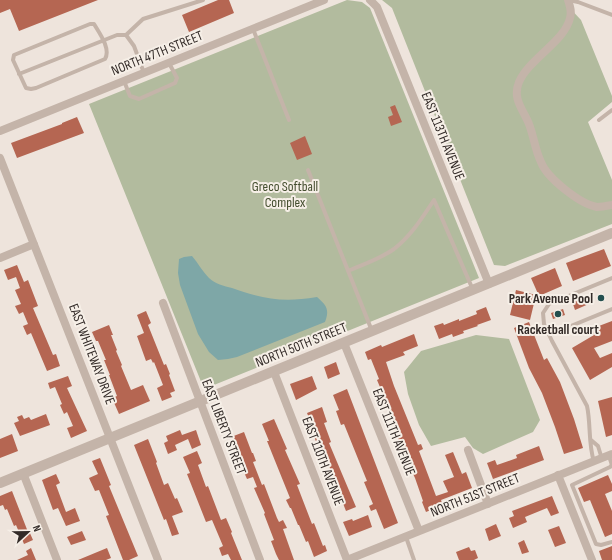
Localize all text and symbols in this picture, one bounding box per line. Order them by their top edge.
street label: NORTH 47TH STREET [109,27,206,79]
street label: EAST 113TH AVENUE [418,89,468,183]
park label: Greco Softball Complex [252,178,318,211]
place label: Park Avenue Pool [509,290,593,307]
marker: Park Avenue Pool [596,293,606,303]
street label: EAST WHITEWAY DRIVE [65,301,119,407]
marker: Racketball court [553,309,563,319]
street label: NORTH 50TH STREET [253,319,349,371]
place label: Racketball court [517,321,599,338]
street label: EAST LIBERTY STREET [198,377,250,477]
street label: EAST 111TH AVENUE [369,386,419,478]
street label: EAST 110TH AVENUE [298,414,348,508]
street label: NORTH 51ST STREET [428,469,522,521]
north arrow [8,512,48,552]
text: N [30,523,44,534]

